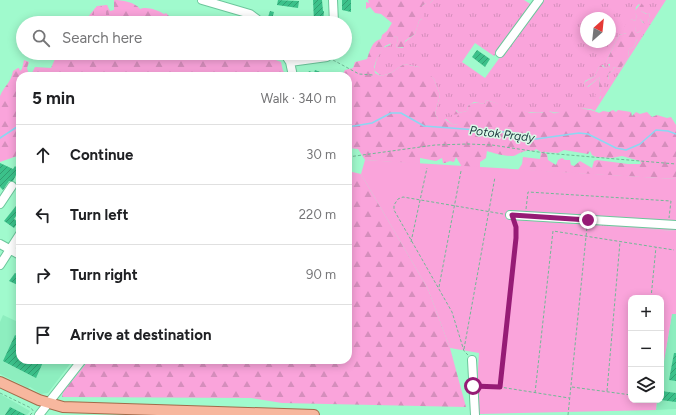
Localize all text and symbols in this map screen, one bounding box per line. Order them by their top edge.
north arrow [580,12,616,48]
search box [16,16,352,60]
icon: search [30,27,52,49]
text: Search here [62,29,142,47]
text: 5 min [32,88,75,108]
text: Walk · 340 m [261,91,336,106]
water label: Potok Prądy [469,123,536,145]
icon: ahead [32,144,54,166]
text: Continue [70,146,133,164]
text: 30 m [306,147,336,162]
icon: left [32,204,54,226]
text: Turn left [70,206,128,224]
text: 220 m [299,207,336,222]
route end [579,211,597,229]
icon: right [32,264,54,286]
text: Turn right [70,266,138,284]
text: 90 m [306,267,336,282]
map controls [628,295,664,403]
button: + [628,295,664,331]
icon: arrive [32,324,54,346]
text: Arrive at destination [70,326,211,344]
button: − [628,331,664,367]
button: layers [628,367,664,403]
route start [464,377,482,395]

